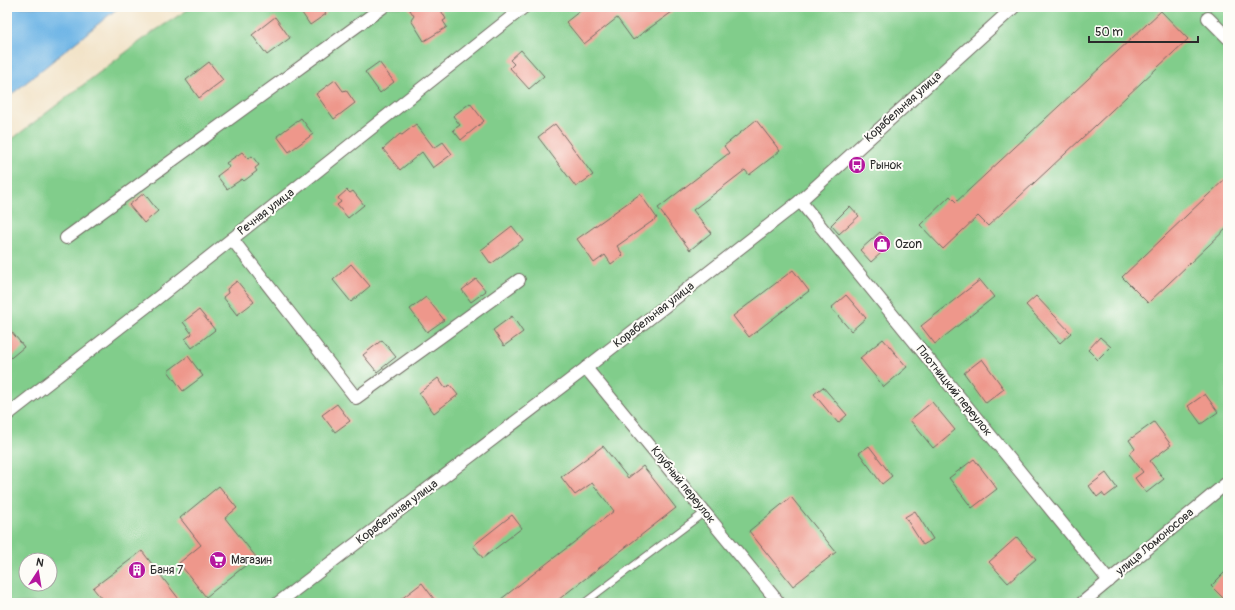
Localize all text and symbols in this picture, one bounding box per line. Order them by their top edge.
scale bar [1089,18,1198,44]
text: 50 m [1095,25,1123,40]
street label: Корабельная улица [861,68,945,146]
bus stop icon: Рынок [847,155,867,175]
place label: Рынок [870,158,902,173]
street label: Речная улица [235,185,298,239]
shop icon: Ozon [872,234,892,254]
place label: Ozon [895,237,922,252]
street label: Корабельная улица [611,278,698,351]
street label: Плотницкий переулок [913,343,995,439]
street label: Клубный переулок [647,443,719,527]
street label: Корабельная улица [353,476,441,548]
street label: улица Ломоносова [1112,505,1197,580]
supermarket icon: Магазин [208,550,228,570]
north arrow [18,552,58,592]
place label: Магазин [231,553,272,568]
text: N [35,556,46,570]
building icon: Баня 7 [127,560,147,580]
place label: Баня 7 [150,563,184,578]

